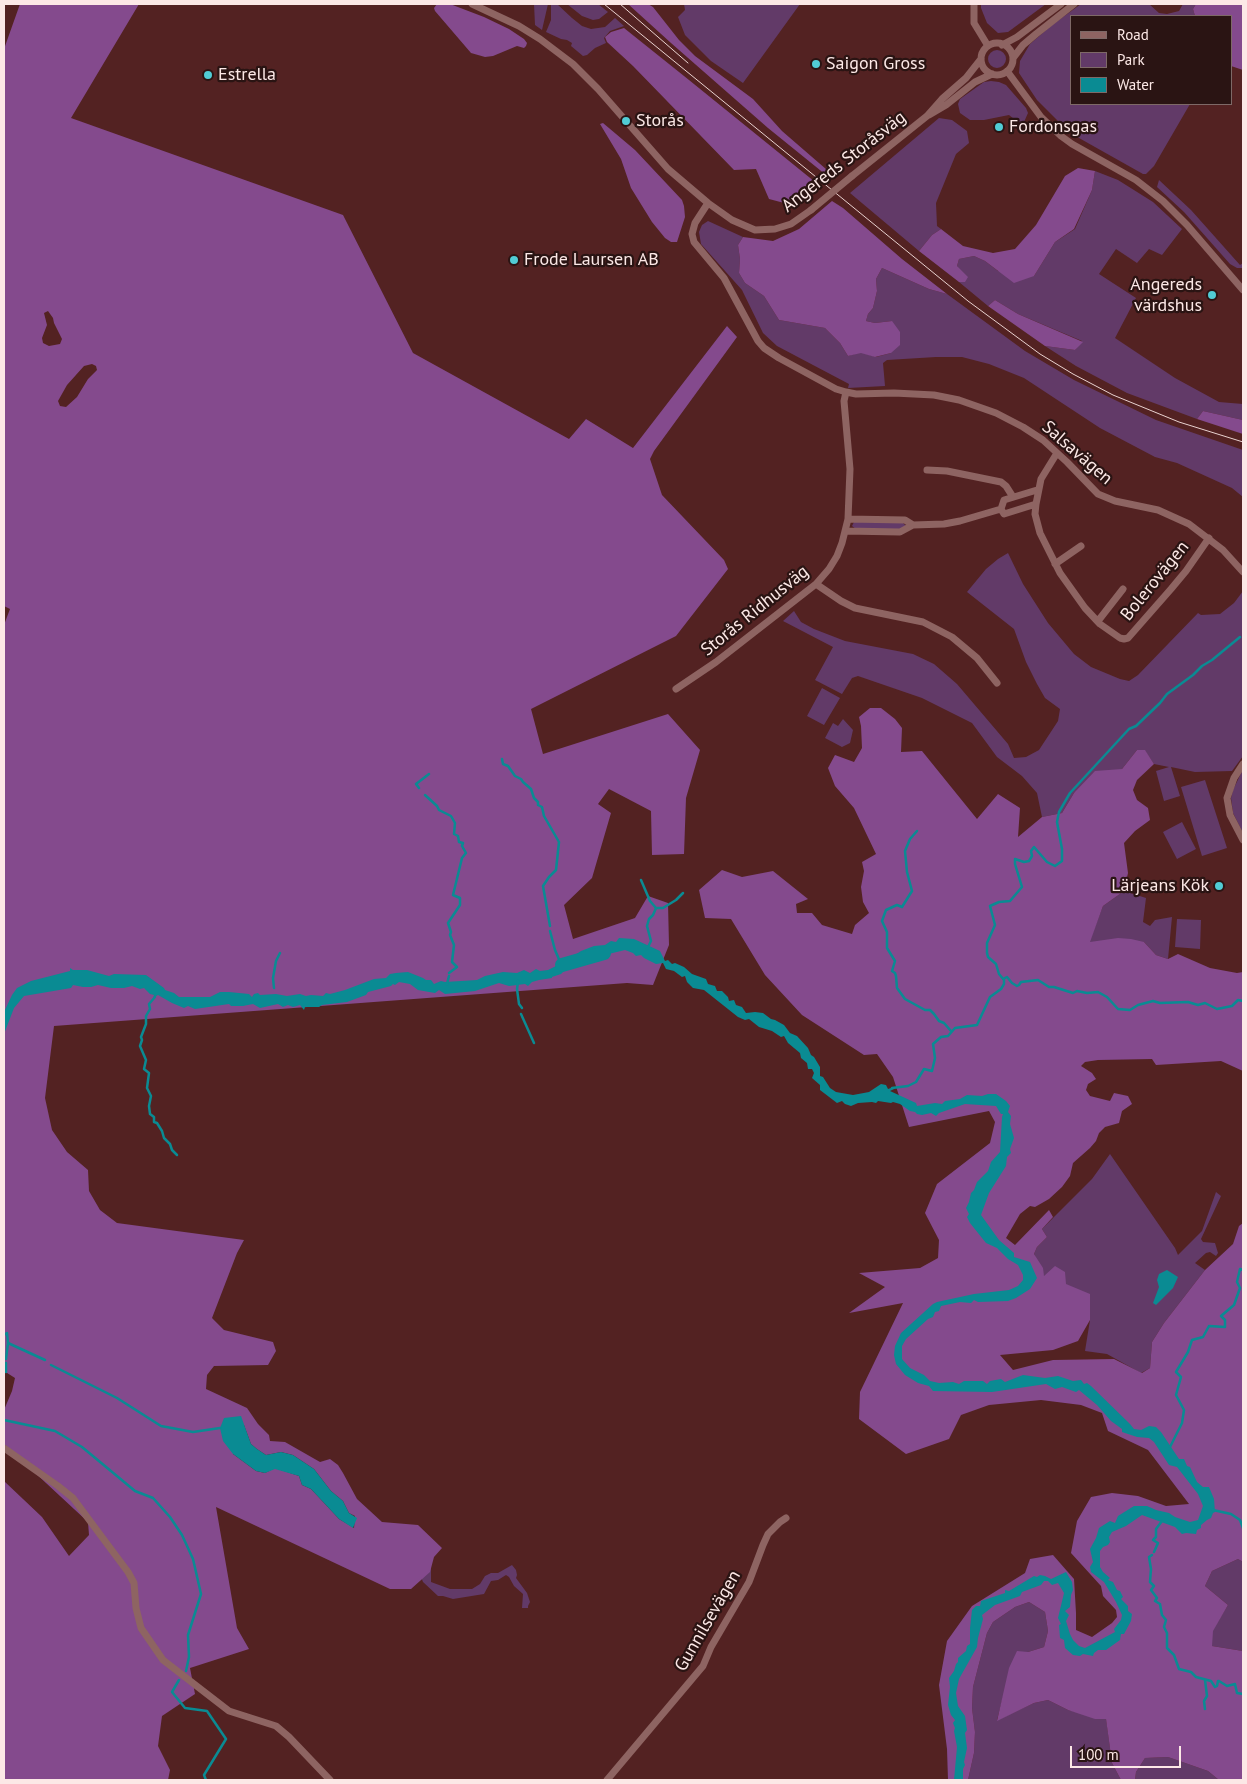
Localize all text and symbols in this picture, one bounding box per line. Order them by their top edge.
legend [1070,15,1232,105]
text: Road [1117,25,1149,44]
text: Park [1117,50,1145,69]
place label: Saigon Gross [826,53,925,75]
marker: Saigon Gross [810,58,822,70]
place label: Estrella [218,64,276,86]
marker: Estrella [202,69,214,81]
text: Water [1117,75,1154,94]
street label: Angereds Storåsväg [778,107,910,217]
place label: Storås [636,110,684,132]
marker: Storås [620,115,632,127]
place label: Fordonsgas [1009,116,1097,138]
marker: Fordonsgas [993,121,1005,133]
place label: Frode Laursen AB [524,249,659,271]
marker: Frode Laursen AB [508,254,520,266]
place label: Angereds värdshus [1130,274,1202,316]
marker: Angereds värdshus [1206,289,1218,301]
street label: Salsavägen [1037,416,1117,490]
street label: Bolerovägen [1116,537,1194,625]
street label: Storås Ridhusväg [697,561,813,661]
place label: Lärjeans Kök [1111,875,1209,897]
marker: Lärjeans Kök [1213,880,1225,892]
street label: Gunnilsevägen [670,1567,746,1675]
scale bar [1072,1736,1183,1768]
text: 100 m [1078,1745,1119,1764]

